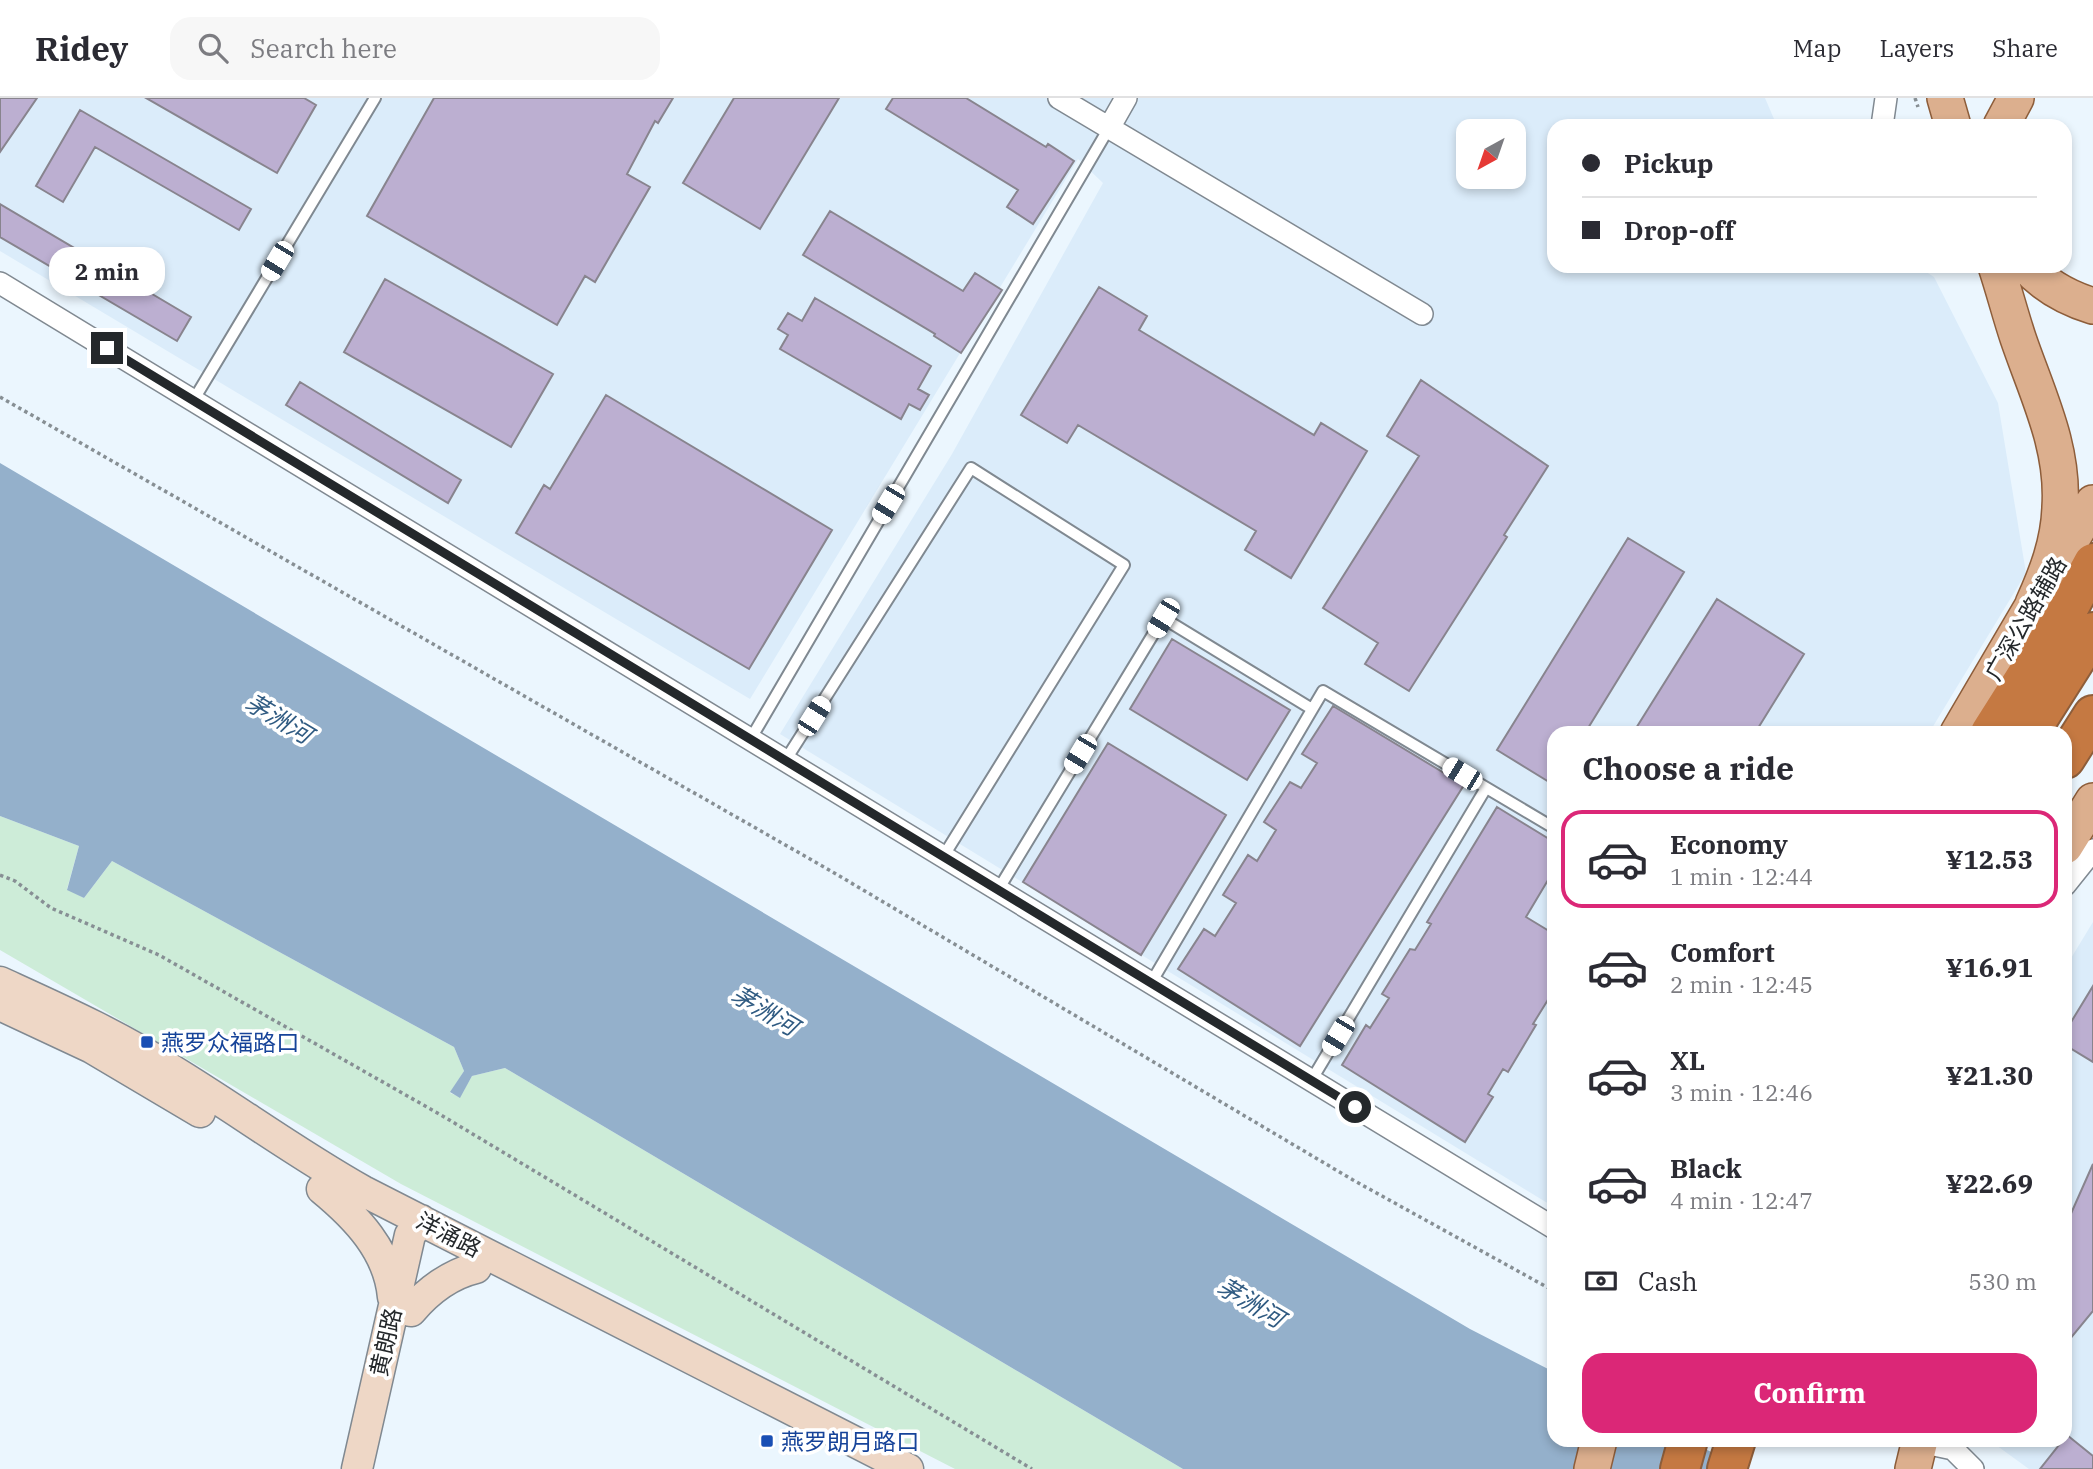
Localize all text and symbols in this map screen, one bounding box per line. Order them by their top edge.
search box [170,17,660,80]
text: Ridey [35,27,128,70]
icon: search [194,29,232,67]
text: Search here [250,31,397,65]
text: Map [1793,32,1841,64]
text: Layers [1879,32,1954,64]
text: Share [1992,32,2058,64]
north arrow [1456,119,1526,189]
map controls [1456,119,1526,189]
text: Pickup [1624,146,1714,180]
text: Drop-off [1624,213,1735,247]
car [258,238,297,284]
callout: 2 min [49,246,165,296]
text: 2 min [75,256,139,286]
route end [91,332,123,364]
car [869,481,908,527]
street label: 广深公路辅路 [1978,551,2072,685]
car [1144,595,1183,641]
water label: 茅洲河 [240,686,322,752]
car [794,693,835,739]
car [1061,731,1100,777]
text: Choose a ride [1582,747,1794,789]
car [1439,754,1486,794]
text: Economy [1670,827,1788,861]
icon: car [1586,828,1649,891]
text: ¥12.53 [1946,842,2033,876]
text: 1 min · 12:44 [1670,861,1813,891]
text: Comfort [1670,935,1775,969]
icon: car [1586,936,1649,999]
text: ¥16.91 [1946,950,2033,984]
text: 2 min · 12:45 [1670,969,1813,999]
water label: 茅洲河 [726,978,808,1044]
car [1319,1013,1358,1059]
place label: 燕罗众福路口 [161,1027,299,1057]
marker: 燕罗众福路口 [139,1034,155,1050]
text: XL [1670,1043,1705,1077]
icon: car [1586,1044,1649,1107]
text: ¥21.30 [1946,1058,2033,1092]
text: 3 min · 12:46 [1670,1077,1813,1107]
route start [1339,1091,1371,1123]
text: Black [1670,1151,1742,1185]
icon: car [1586,1152,1649,1215]
text: ¥22.69 [1946,1166,2033,1200]
text: 4 min · 12:47 [1670,1185,1813,1215]
street label: 洋涌路 [411,1205,487,1263]
icon: cash [1582,1262,1620,1300]
text: Cash [1638,1264,1698,1298]
text: 530 m [1968,1266,2037,1296]
water label: 茅洲河 [1212,1270,1294,1336]
street label: 黄朗路 [363,1305,407,1379]
button: Confirm [1582,1353,2037,1433]
place label: 燕罗朗月路口 [781,1426,919,1456]
marker: 燕罗朗月路口 [759,1433,775,1449]

